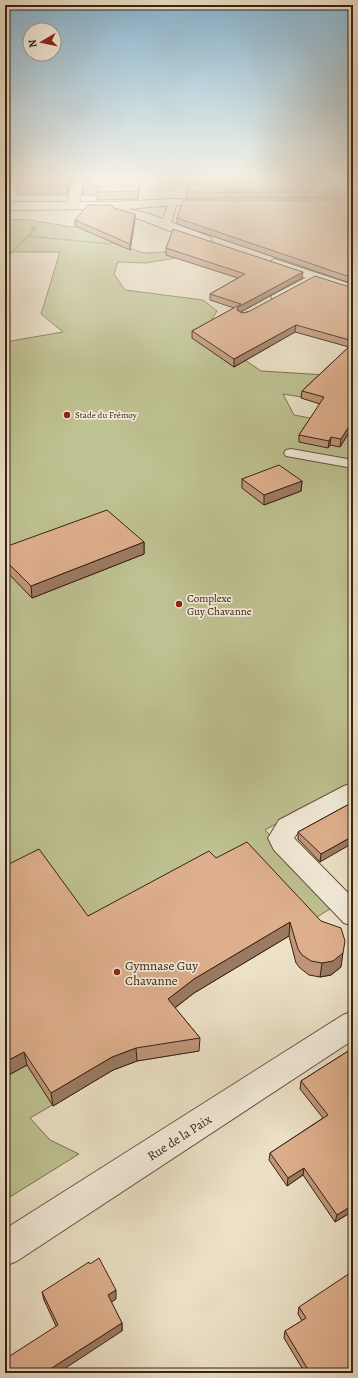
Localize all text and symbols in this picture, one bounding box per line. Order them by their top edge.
north arrow [22,22,62,62]
text: N [25,38,41,49]
place label: Stade du Frémoy [75,409,138,421]
marker: Stade du Frémoy [62,410,72,420]
place label: Complexe Guy Chavanne [187,591,252,619]
marker: Complexe Guy Chavanne [174,599,184,609]
place label: Gymnase Guy Chavanne [125,957,198,989]
marker: Gymnase Guy Chavanne [112,967,122,977]
street label: Rue de la Paix [144,1110,215,1164]

